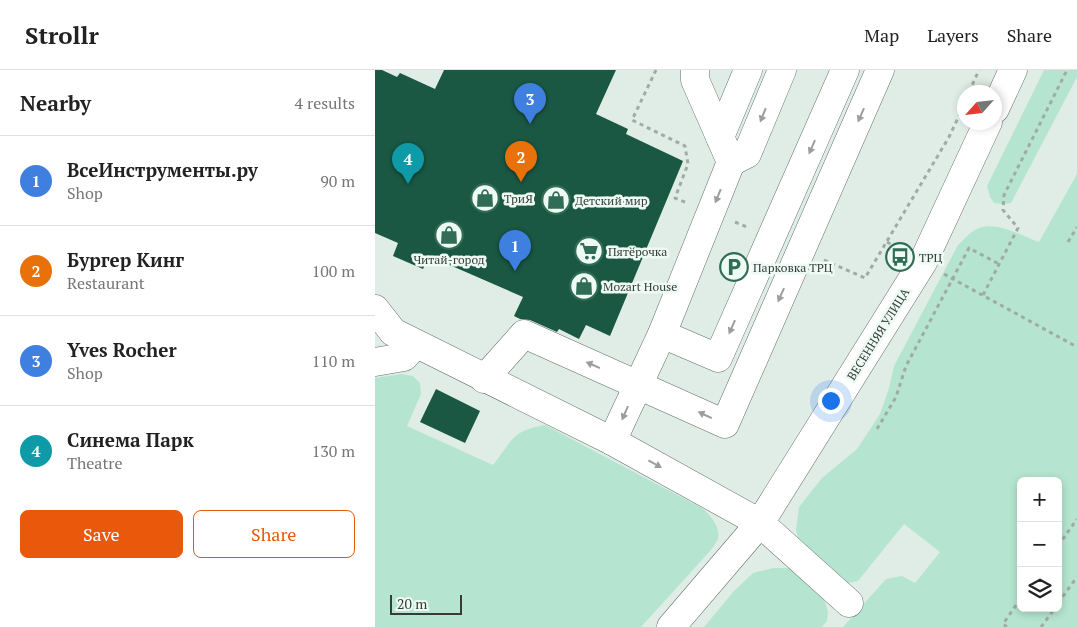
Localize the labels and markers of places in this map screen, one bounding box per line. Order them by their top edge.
pin: 3 [514,83,546,124]
pin: 2 [505,141,537,182]
pin: 4 [392,143,424,184]
shop icon: ТриЯ [470,183,500,213]
shop icon: Детский мир [541,185,571,215]
place label: ТриЯ [504,191,533,206]
place label: Детский мир [575,193,648,208]
shop icon: Читай-город [434,220,464,250]
pin: 1 [499,230,531,271]
supermarket icon: Пятёрочка [574,236,604,266]
bus stop icon: ТРЦ [885,242,915,272]
place label: Пятёрочка [608,244,667,259]
place label: ТРЦ [919,250,943,265]
place label: Читай-город [413,252,485,267]
parking icon: Парковка ТРЦ [719,252,749,282]
place label: Парковка ТРЦ [753,260,833,275]
shop icon: Mozart House [569,271,599,301]
place label: Mozart House [603,279,677,294]

